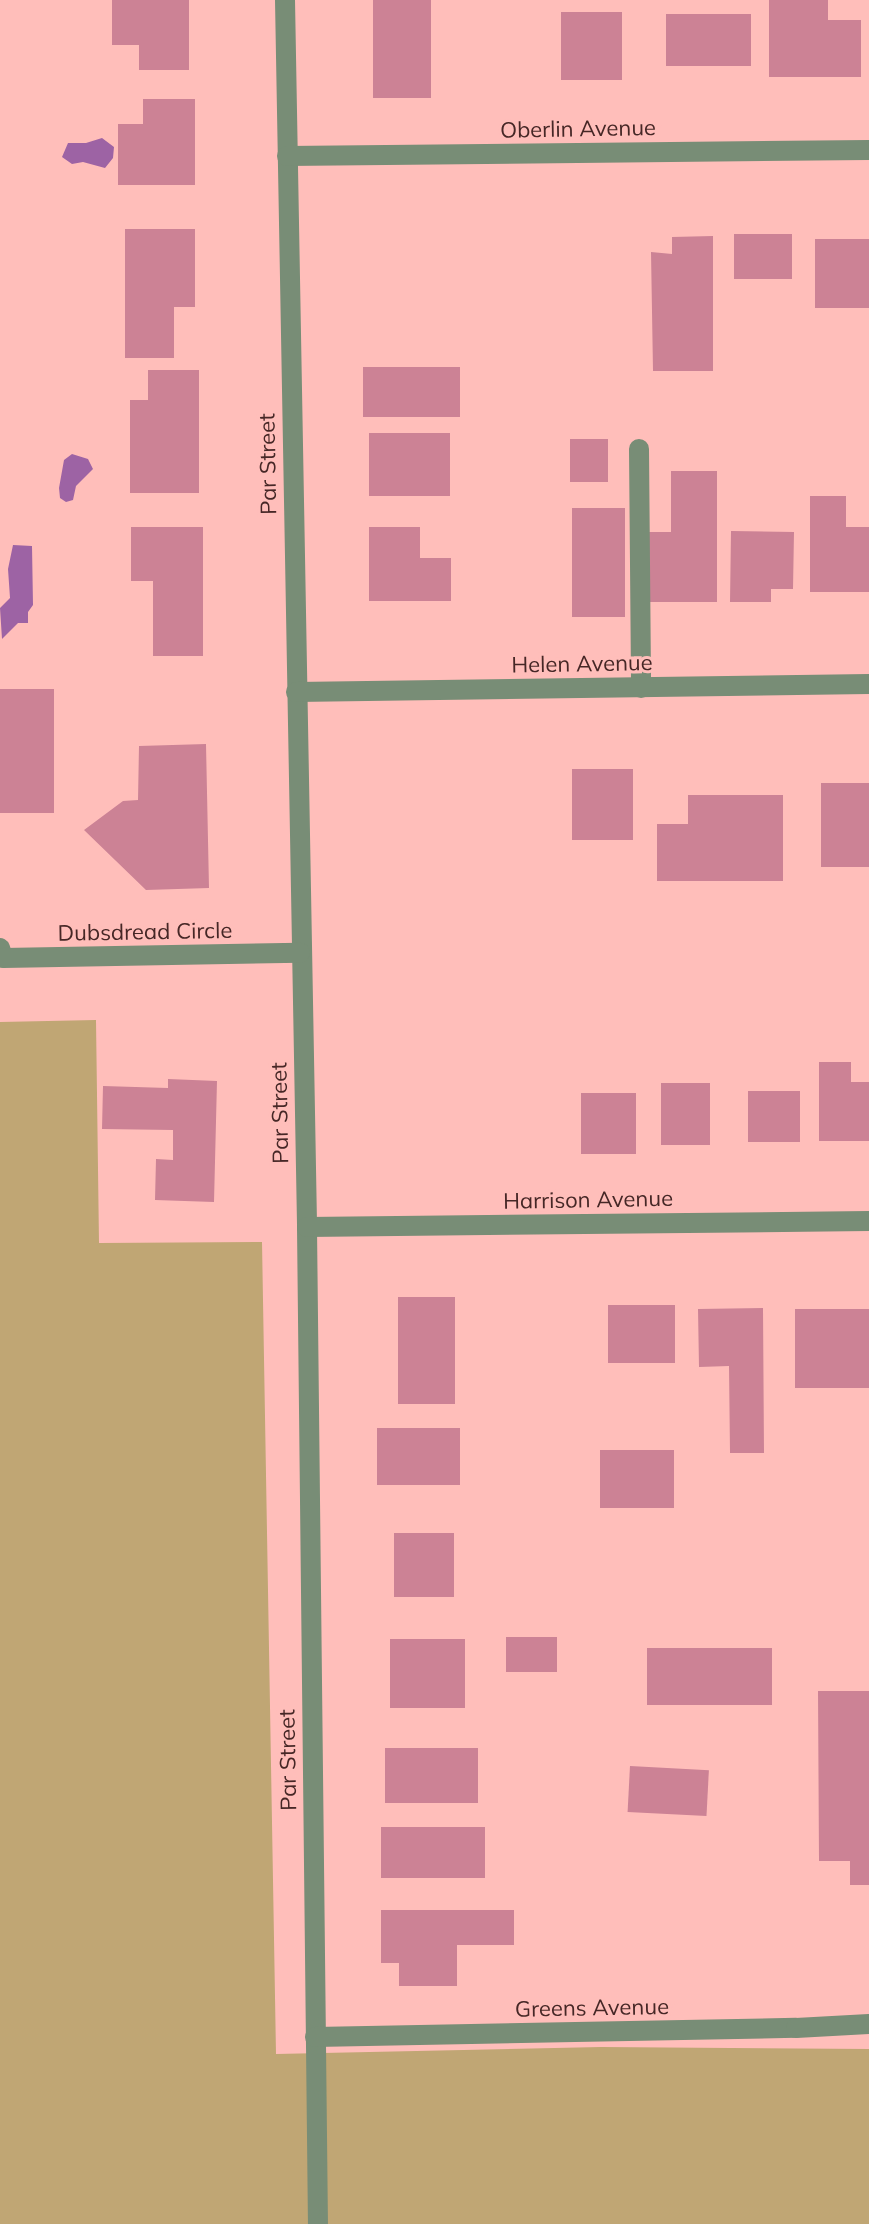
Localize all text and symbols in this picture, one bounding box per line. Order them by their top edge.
street label: Oberlin Avenue [500,114,656,144]
street label: Par Street [254,413,282,515]
street label: Helen Avenue [511,650,653,678]
street label: Dubsdread Circle [57,917,233,947]
street label: Par Street [266,1062,294,1164]
street label: Harrison Avenue [503,1185,673,1215]
street label: Par Street [274,1709,302,1811]
street label: Greens Avenue [515,1993,669,2023]

